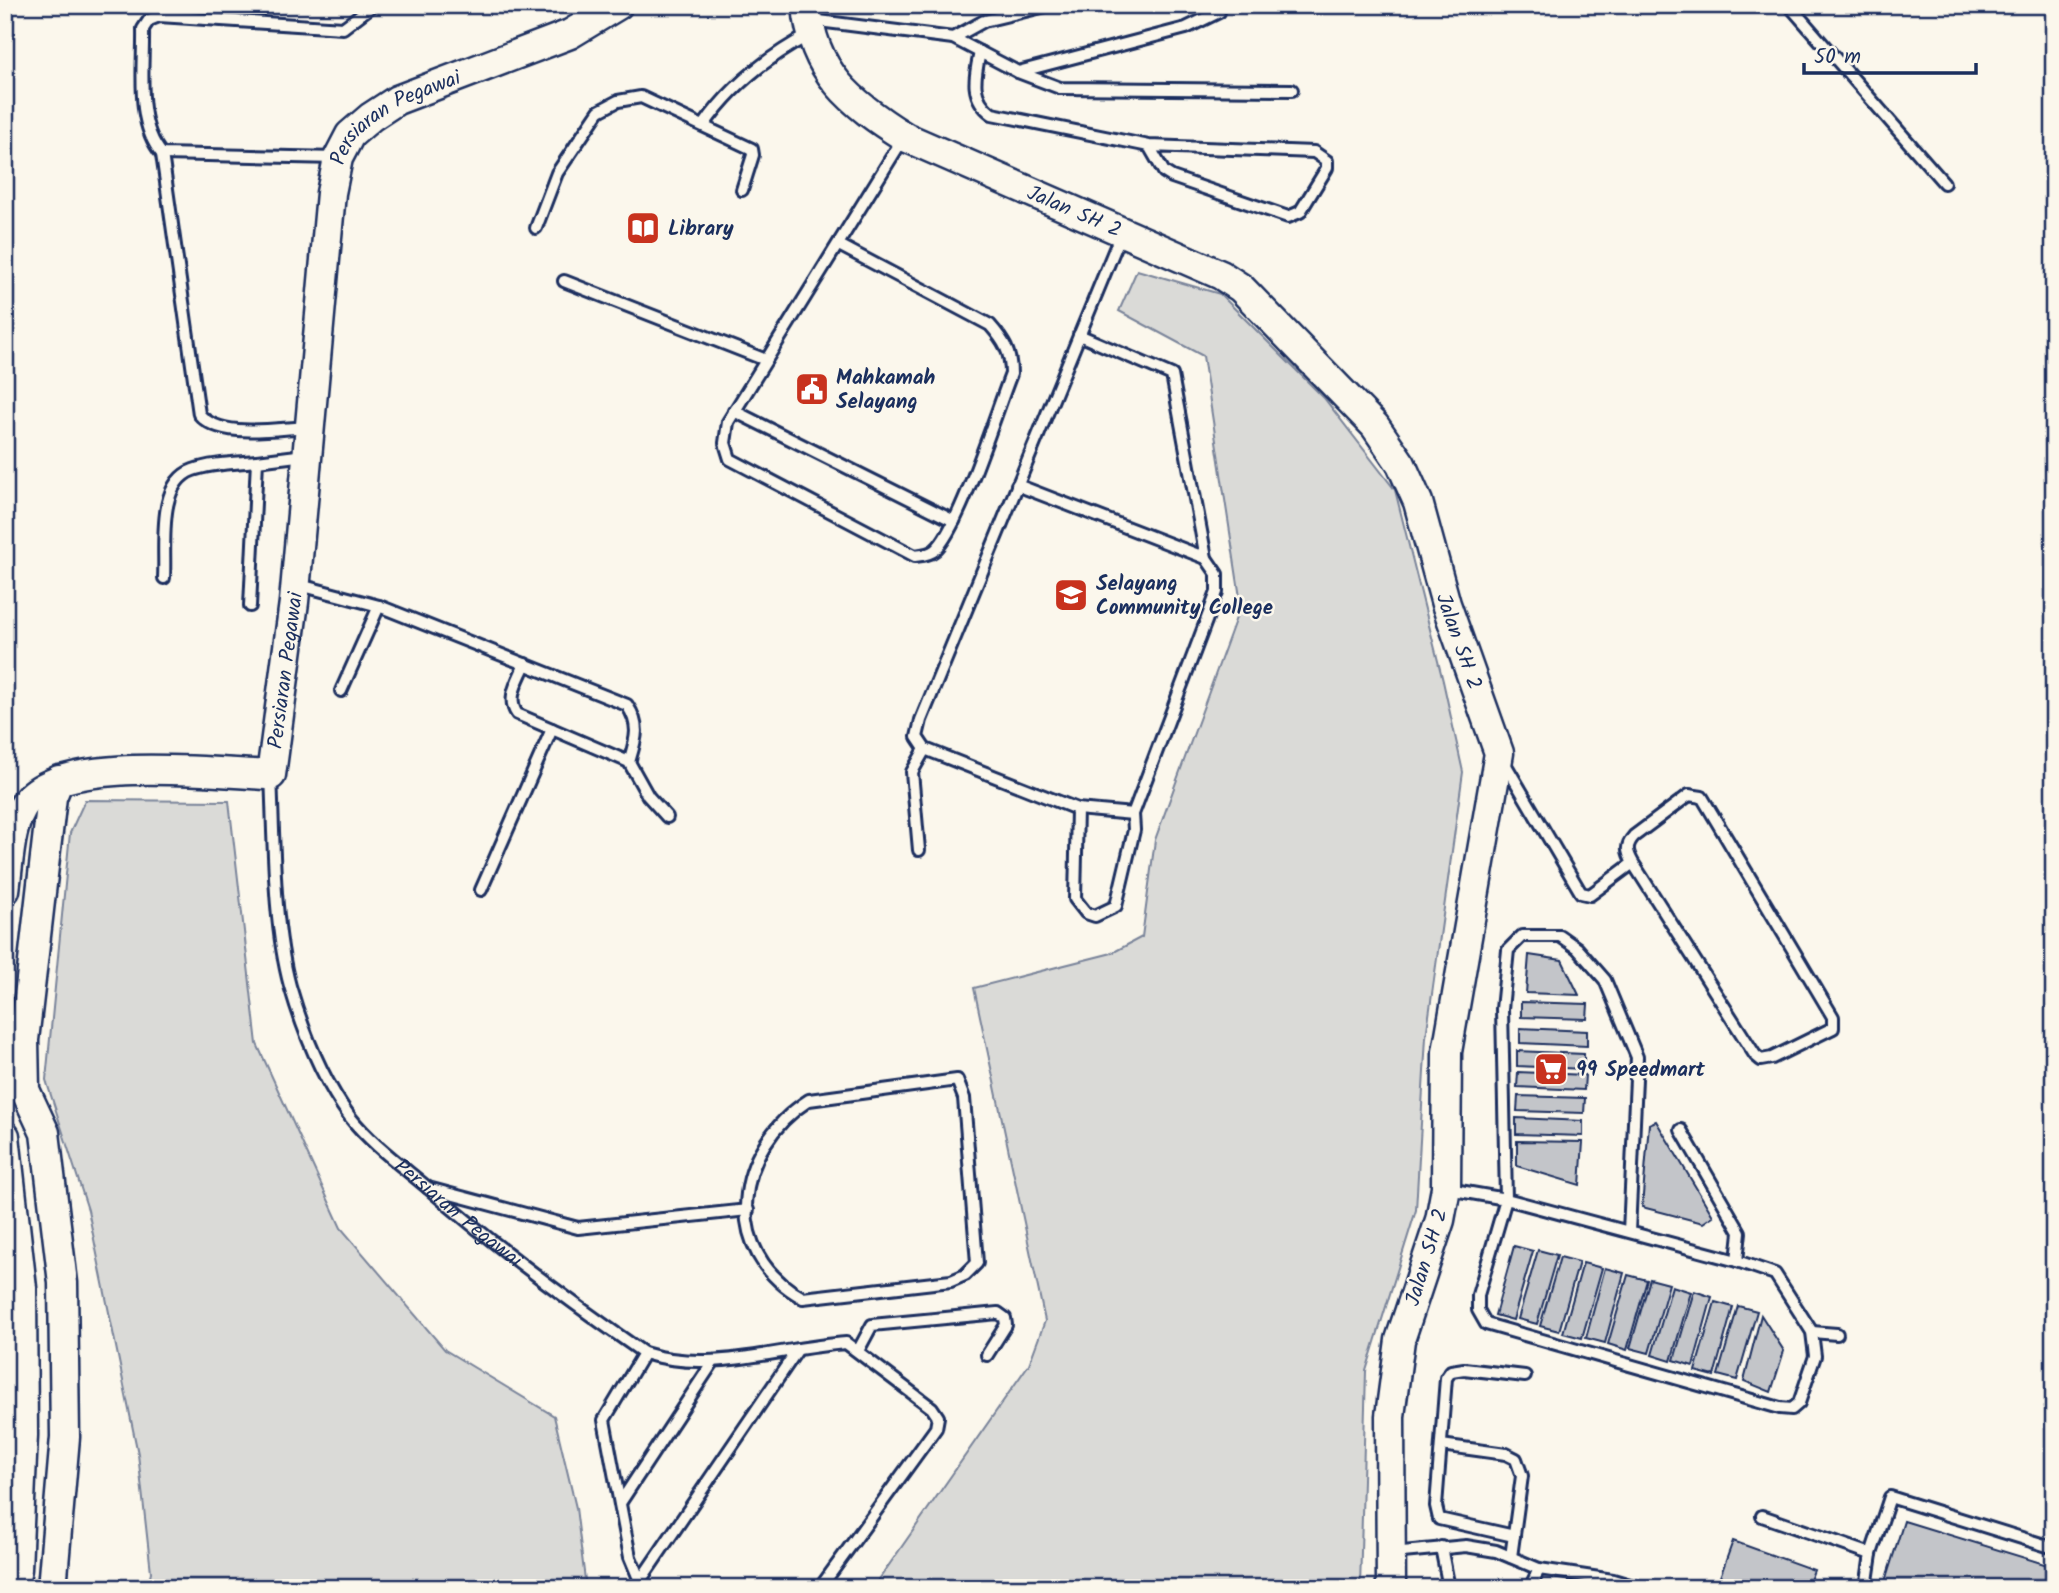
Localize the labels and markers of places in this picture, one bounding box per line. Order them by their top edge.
library icon: Library [624,209,662,247]
place label: Library [668,213,734,246]
place label: Mahkamah Selayang [836,362,935,419]
public building icon: Mahkamah Selayang [793,370,831,408]
place label: Selayang Community College [1096,568,1273,625]
school or university icon: Selayang Community College [1052,576,1090,614]
supermarket icon: 99 Speedmart [1532,1050,1570,1088]
place label: 99 Speedmart [1576,1054,1706,1087]

